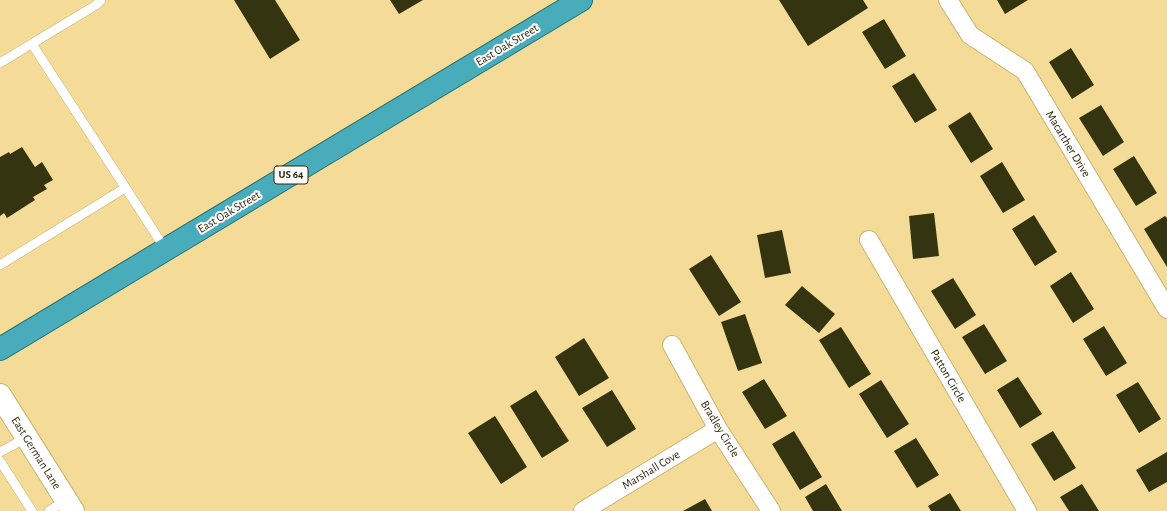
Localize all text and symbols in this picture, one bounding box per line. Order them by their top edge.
street label: East Oak Street [473,21,541,69]
street label: Macarther Drive [1042,108,1094,180]
road number: US 64 [274,166,308,184]
street label: East Oak Street [195,188,263,236]
street label: Patton Circle [927,347,969,405]
street label: Bradley Circle [697,398,743,460]
street label: East German Lane [8,414,64,492]
street label: Marshall Cove [619,447,683,493]

